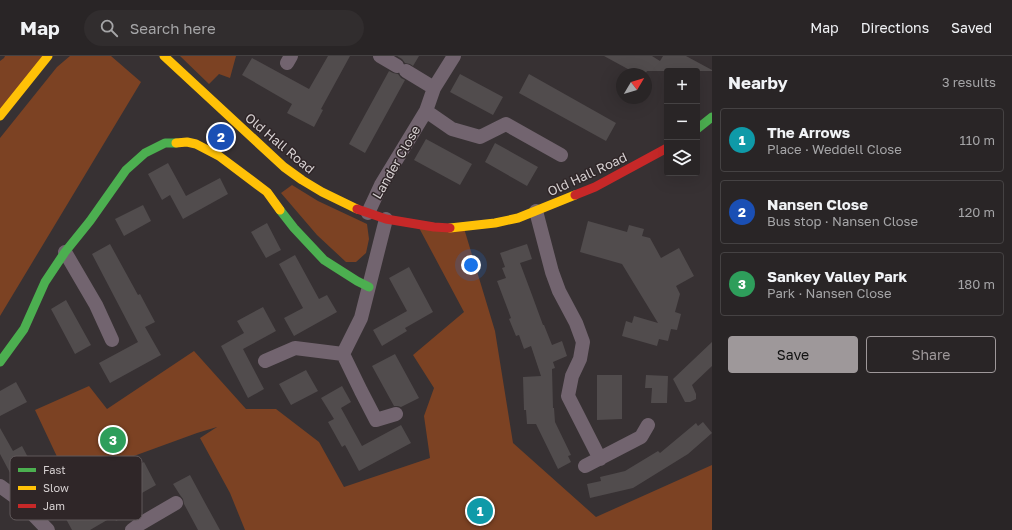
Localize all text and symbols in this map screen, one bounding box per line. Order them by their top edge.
search box [84,10,364,46]
text: Map [20,16,60,39]
icon: search [98,17,120,39]
text: Search here [130,19,216,37]
text: Map [810,19,839,36]
text: Directions [861,19,929,36]
text: Saved [951,19,992,36]
north arrow [616,68,652,104]
map controls [664,68,700,176]
button: + [664,68,700,104]
text: Nearby [728,72,788,93]
text: 3 results [942,74,996,90]
button: − [664,104,700,140]
street label: Old Hall Road [242,109,318,177]
pin: 2 [208,122,234,152]
street label: Lander Close [369,123,423,201]
text: The Arrows [767,123,850,141]
text: 1 [739,132,745,148]
text: 110 m [960,132,995,148]
button: layers [664,140,700,176]
text: Place · Weddell Close [767,141,902,157]
street label: Old Hall Road [545,149,629,199]
text: Nansen Close [767,195,868,213]
text: 2 [738,204,746,220]
text: 120 m [958,204,995,220]
text: Bus stop · Nansen Close [767,213,918,229]
your location [461,255,481,275]
text: Sankey Valley Park [767,267,907,285]
text: 3 [738,276,746,292]
text: 180 m [958,276,995,292]
text: Park · Nansen Close [767,285,892,301]
button: Save [728,336,858,373]
button: Share [866,336,996,373]
pin: 3 [100,425,126,455]
legend [10,456,142,520]
text: Fast [43,463,66,476]
text: Slow [43,481,69,494]
pin: 1 [467,496,493,526]
text: Jam [43,499,65,512]

